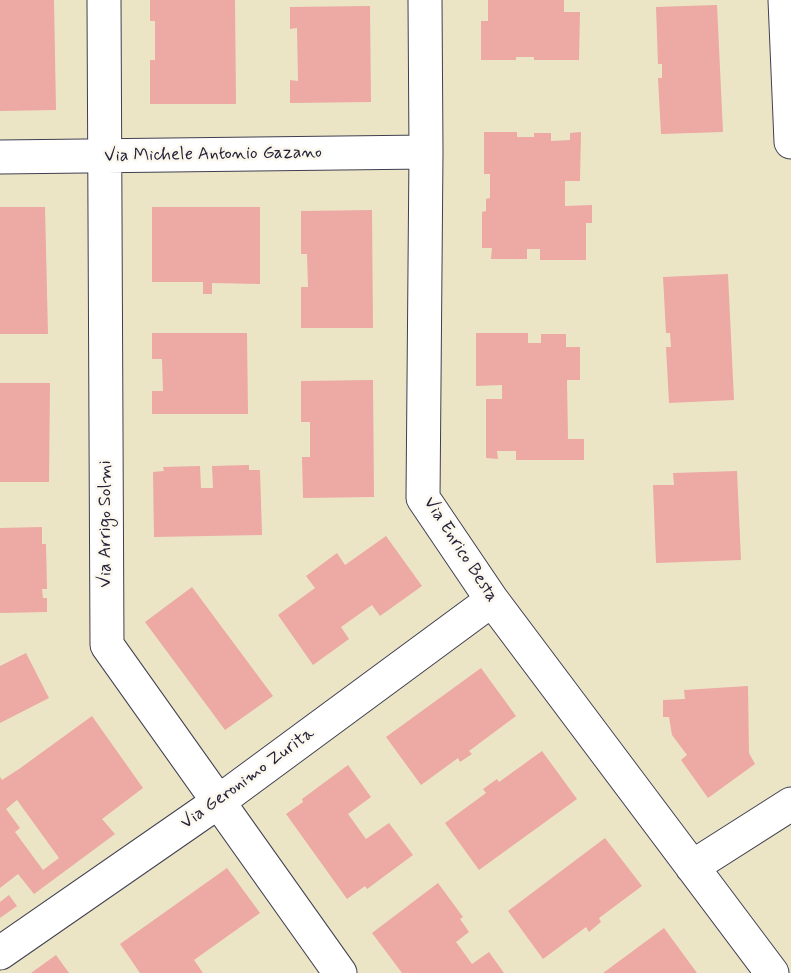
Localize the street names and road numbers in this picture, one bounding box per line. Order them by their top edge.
street label: Via Michele Antonio Gazano [104,142,322,168]
street label: Via Arrigo Solmi [95,460,117,588]
street label: Via Enrico Besta [418,493,502,607]
street label: Via Geronimo Zurita [177,723,319,835]

